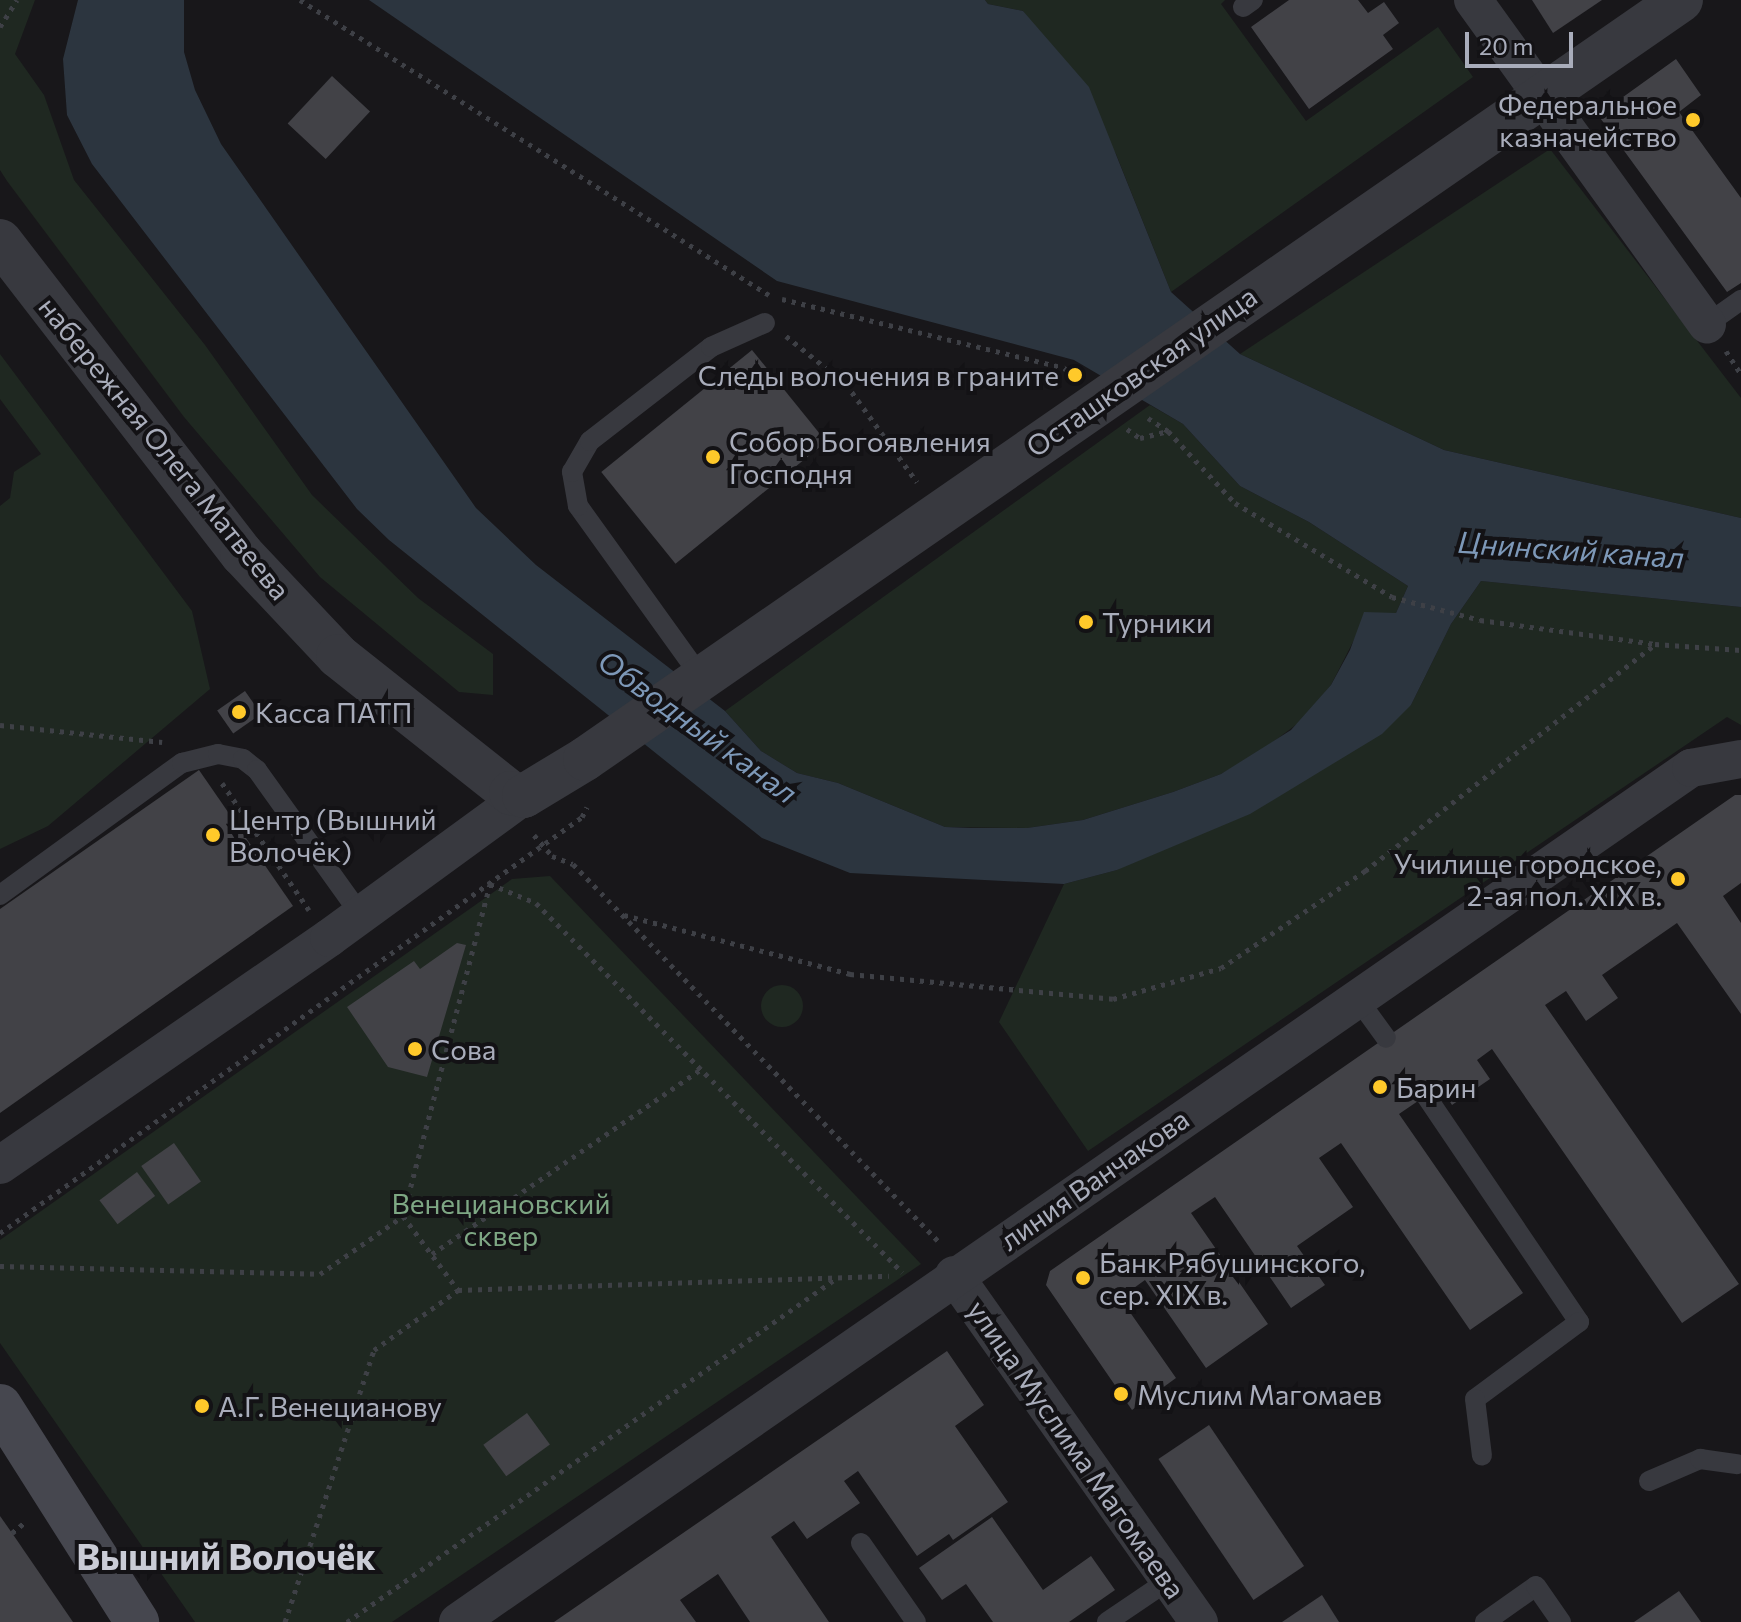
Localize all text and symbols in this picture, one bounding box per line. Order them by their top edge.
scale bar [1469,16,1577,66]
text: 20 m [1479,31,1533,60]
place label: Федеральное казначейство [1498,87,1677,153]
marker: Федеральное казначейство [1684,111,1702,129]
street label: Осташковская улица [1019,279,1263,463]
street label: набережная Олега Матвеева [32,290,298,606]
place label: Следы волочения в граните [698,358,1059,392]
marker: Следы волочения в граните [1066,366,1084,384]
place label: Собор Богоявления Господня [729,424,991,490]
marker: Собор Богоявления Господня [704,448,722,466]
water label: Цнинский канал [1457,523,1685,575]
place label: Турники [1102,605,1212,639]
marker: Турники [1077,613,1095,631]
water label: Обводный канал [591,642,805,810]
place label: Касса ПАТП [255,695,413,729]
marker: Касса ПАТП [230,703,248,721]
place label: Центр (Вышний Волочёк) [229,802,437,868]
marker: Центр (Вышний Волочёк) [204,826,222,844]
place label: Училище городское, 2-ая пол. XIX в. [1394,846,1662,912]
marker: Училище городское, 2-ая пол. XIX в. [1669,870,1687,888]
place label: Сова [431,1032,496,1066]
marker: Сова [406,1040,424,1058]
place label: Барин [1396,1070,1476,1104]
marker: Барин [1371,1078,1389,1096]
street label: линия Ванчакова [993,1101,1195,1257]
park label: Венециановский сквер [392,1186,610,1252]
place label: Банк Рябушинского, сер. XIX в. [1099,1245,1365,1311]
marker: Банк Рябушинского, сер. XIX в. [1074,1269,1092,1287]
street label: улица Муслима Магомаева [961,1294,1193,1604]
place label: Муслим Магомаев [1137,1377,1382,1411]
marker: Муслим Магомаев [1112,1385,1130,1403]
place label: А.Г. Венецианову [218,1389,442,1423]
marker: А.Г. Венецианову [193,1397,211,1415]
district label: Вышний Волочёк [76,1534,376,1578]

